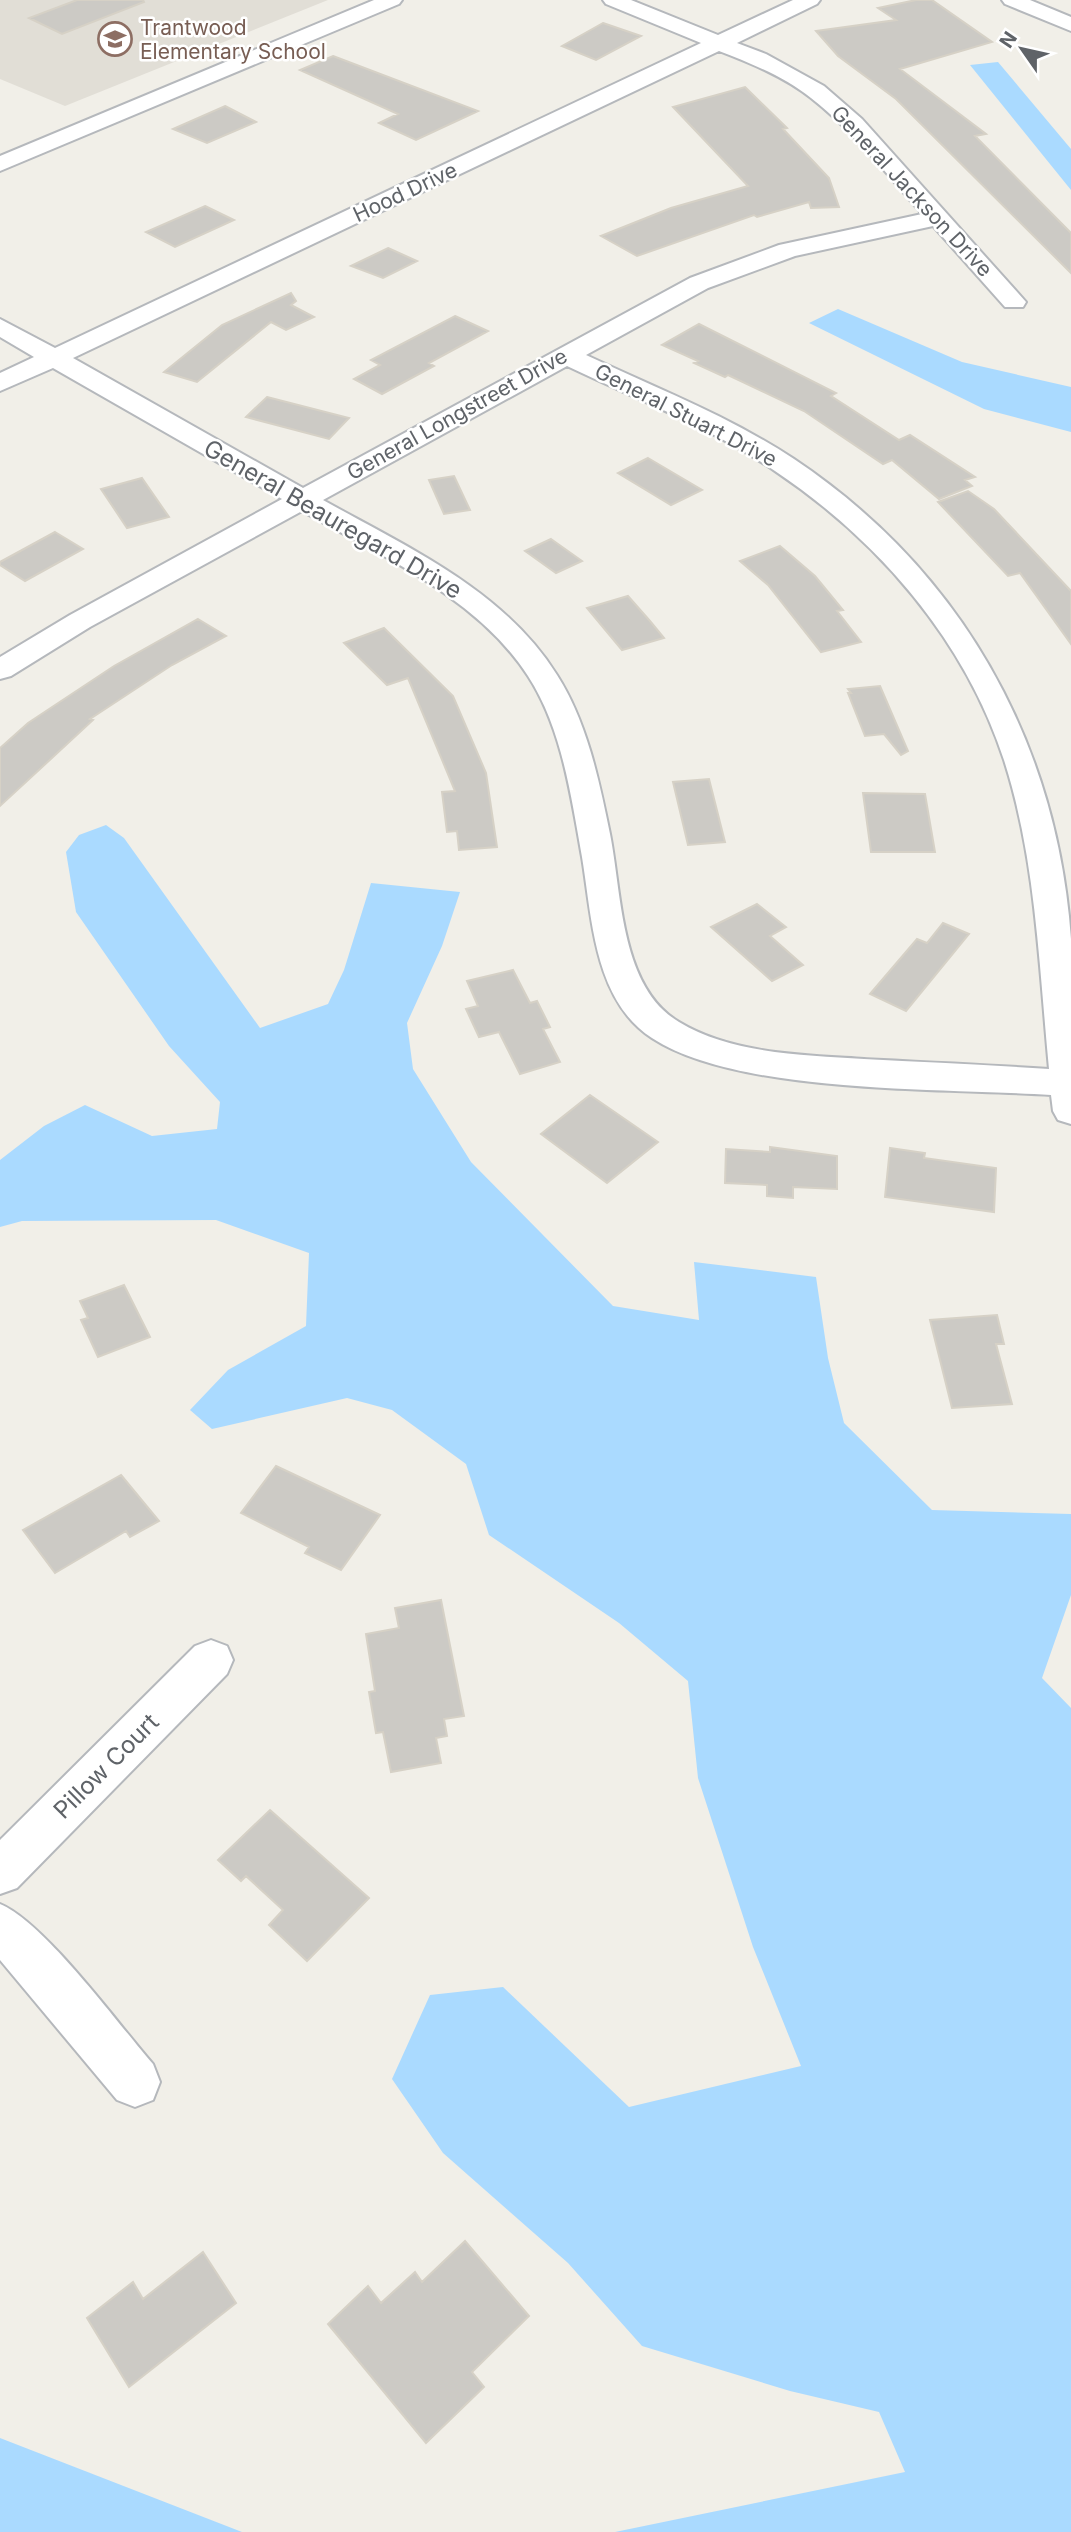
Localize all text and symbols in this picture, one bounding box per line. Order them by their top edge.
north arrow [987,14,1057,84]
place label: Trantwood Elementary School [140,15,326,64]
school or university icon: Trantwood Elementary School [96,20,134,58]
text: N [995,27,1022,52]
street label: General Jackson Drive [826,100,998,282]
street label: Hood Drive [349,157,461,227]
street label: General Longstreet Drive [343,343,571,485]
street label: General Stuart Drive [591,358,781,472]
street label: General Beauregard Drive [199,433,467,605]
street label: Pillow Court [47,1707,165,1825]

